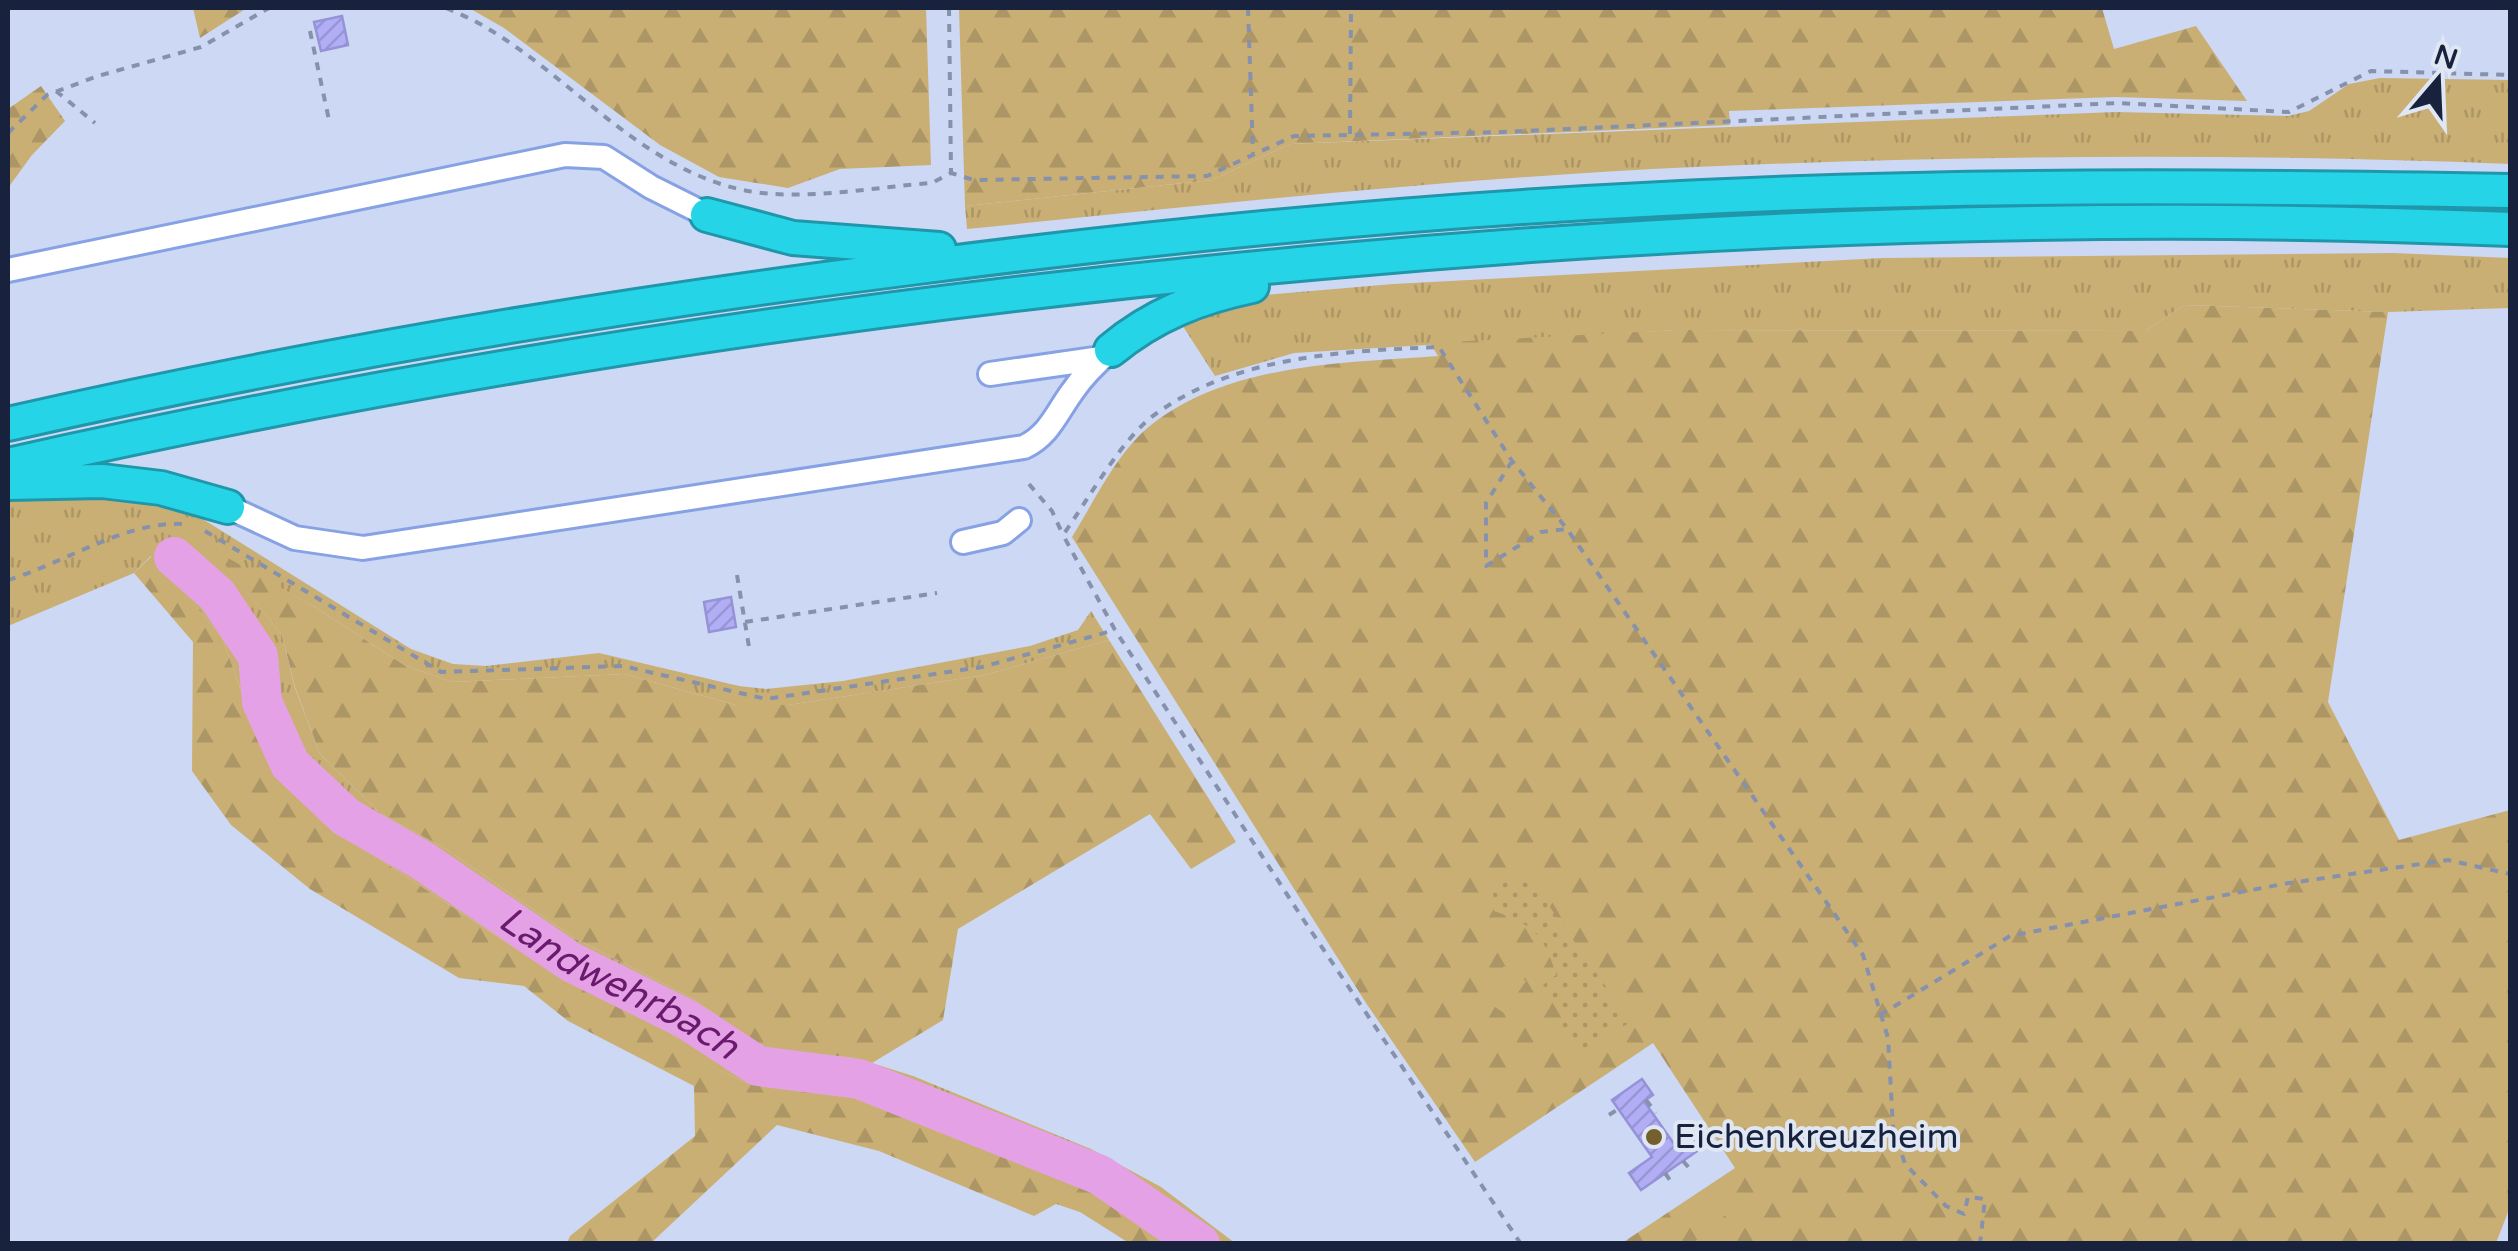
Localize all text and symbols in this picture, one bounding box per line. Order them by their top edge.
north arrow [2388,30,2488,130]
text: N [2430,38,2462,77]
water label: Landwehrbach [490,897,748,1070]
place label: Eichenkreuzheim [1674,1116,1959,1158]
marker: Eichenkreuzheim [1643,1126,1665,1148]

